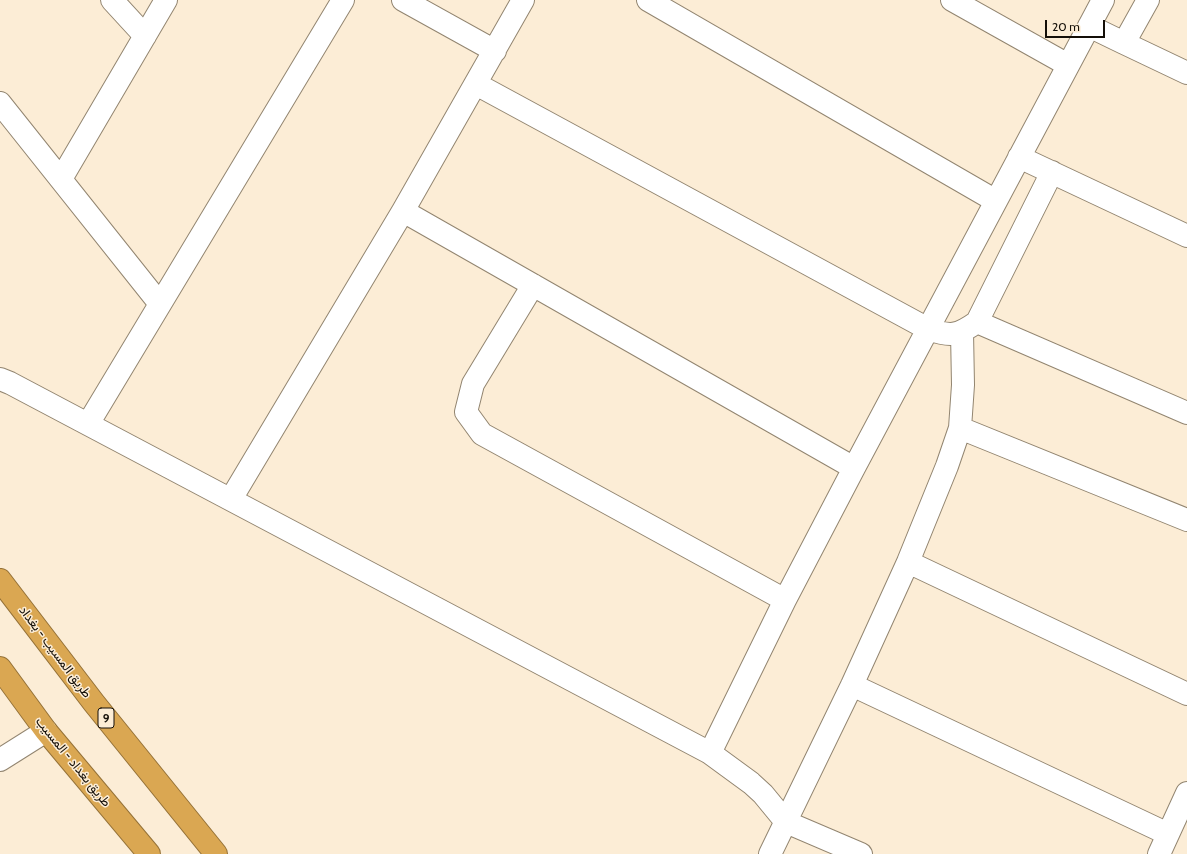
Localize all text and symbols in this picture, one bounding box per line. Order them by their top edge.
scale bar [1047,12,1107,38]
text: 20 m [1052,19,1080,34]
street label: طريق المسيب - بغداد [15,603,95,701]
road number: 9 [98,708,114,728]
street label: طريق بغداد - المسيب [32,714,114,810]

